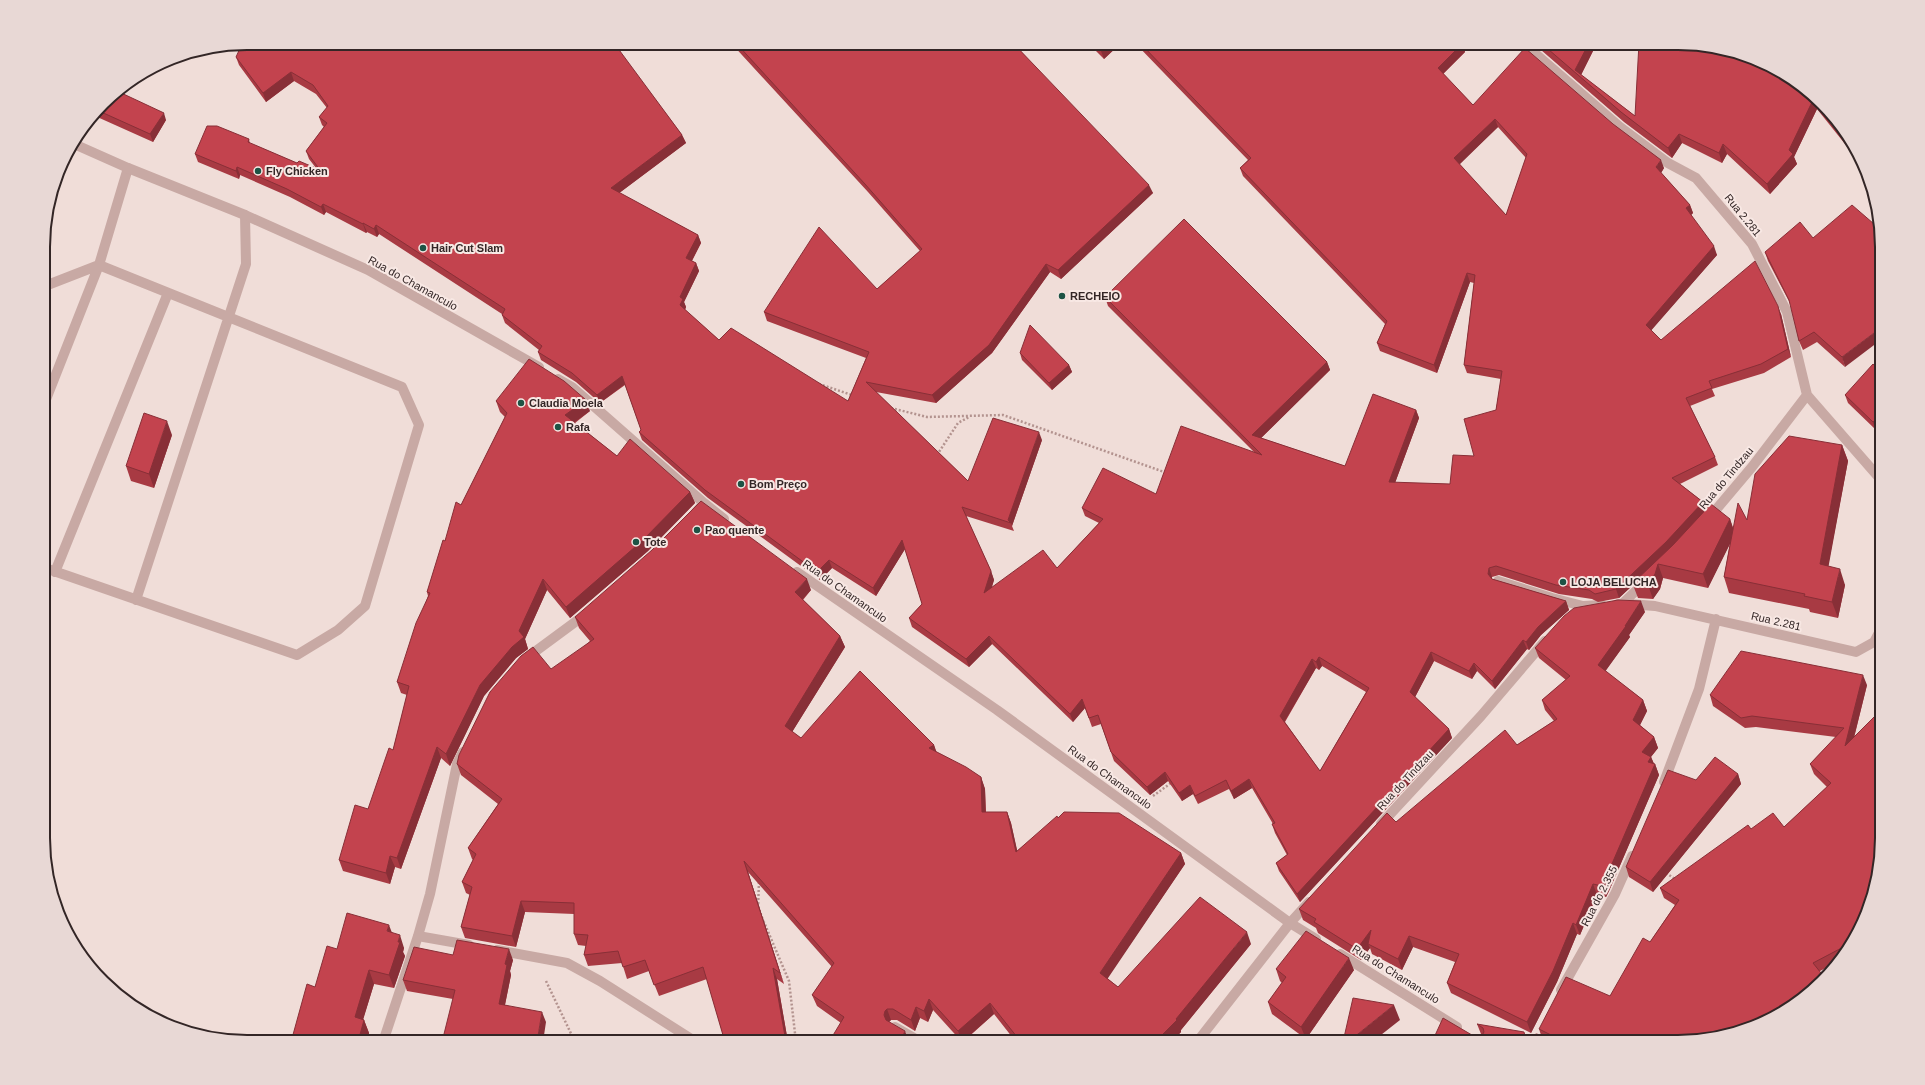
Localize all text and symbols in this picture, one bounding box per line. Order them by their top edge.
place label: Fly Chicken [266,165,328,177]
marker: Fly Chicken [253,166,263,176]
street label: Rua 2.281 [1722,191,1764,239]
place label: Hair Cut Slam [431,242,503,254]
marker: Hair Cut Slam [418,243,428,253]
street label: Rua do Chamanculo [366,253,460,313]
place label: RECHEIO [1070,290,1121,302]
marker: RECHEIO [1057,291,1067,301]
place label: Claudia Moela [529,397,604,409]
marker: Claudia Moela [516,398,526,408]
place label: Rafa [566,421,591,433]
marker: Rafa [553,422,563,432]
street label: Rua do Tindzau [1697,445,1755,511]
place label: Bom Preço [749,478,807,490]
marker: Bom Preço [736,479,746,489]
place label: Pao quente [705,524,764,536]
marker: Pao quente [692,525,702,535]
place label: Tote [644,536,666,548]
marker: Tote [631,537,641,547]
street label: Rua do Chamanculo [800,557,890,625]
place label: LOJA BELUCHA [1571,576,1657,588]
marker: LOJA BELUCHA [1558,577,1568,587]
street label: Rua 2.281 [1750,609,1802,633]
street label: Rua do Chamanculo [1066,743,1154,811]
street label: Rua do Tindzau [1374,748,1436,812]
street label: Rua do 2.355 [1579,864,1619,928]
street label: Rua do Chamanculo [1350,942,1442,1006]

